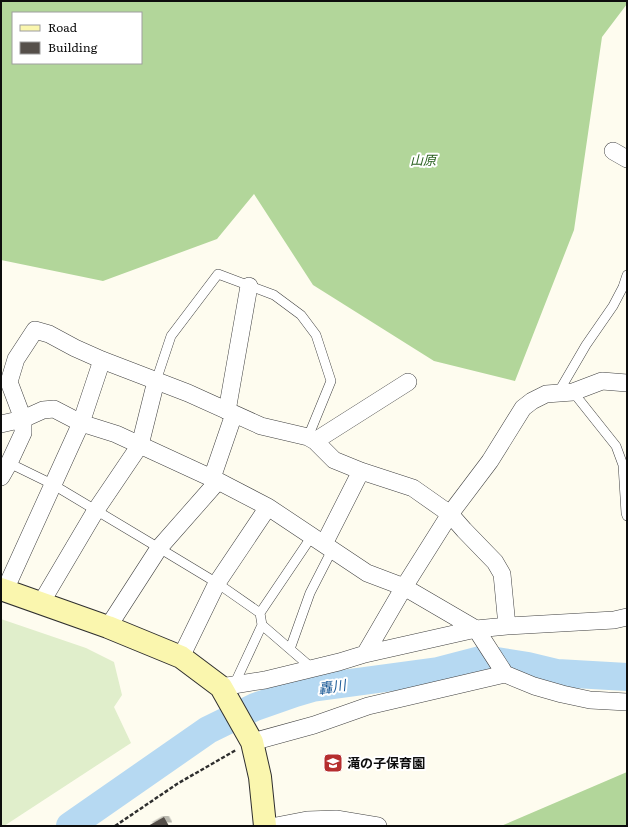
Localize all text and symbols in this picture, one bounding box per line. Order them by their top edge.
legend [12,12,142,64]
text: Road [48,18,78,36]
text: Building [48,38,98,56]
park label: 山原 [410,150,438,169]
water label: 轟川 [316,674,349,698]
school or university icon: 滝の子保育園 [322,752,344,774]
place label: 滝の子保育園 [347,753,425,772]

